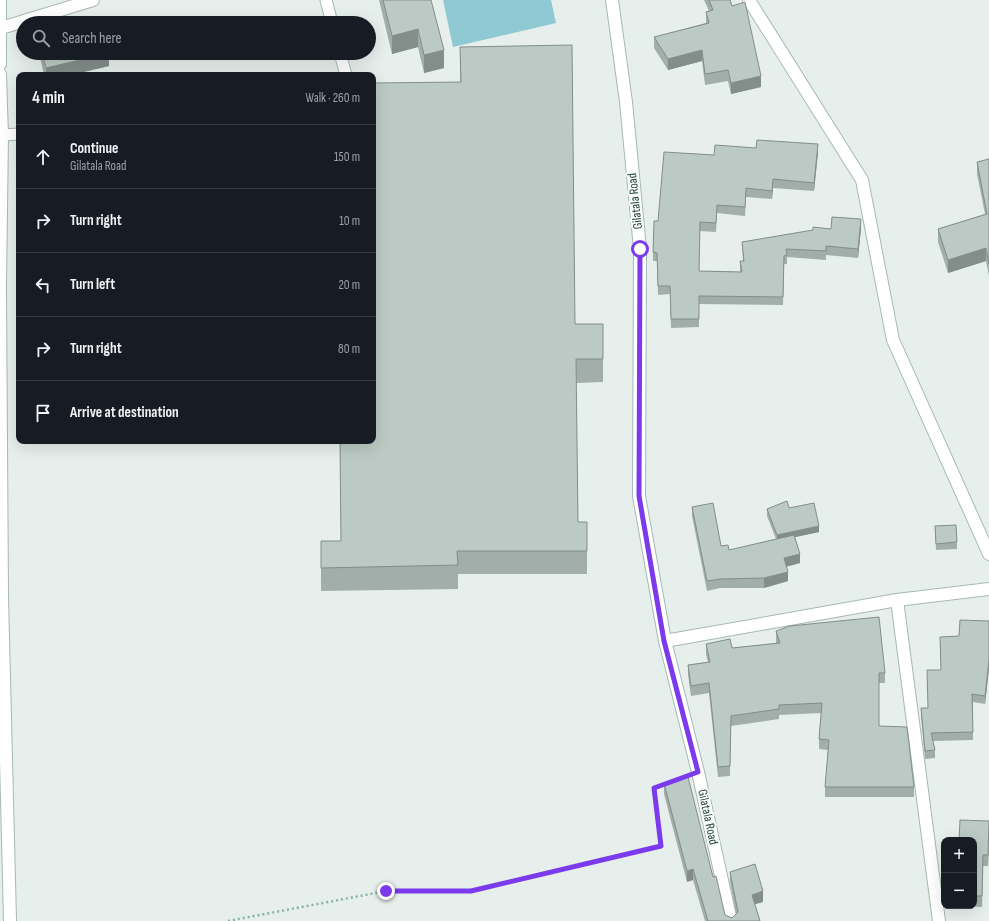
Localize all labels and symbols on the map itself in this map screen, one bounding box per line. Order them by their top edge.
street label: Gilatala Road [624,172,646,230]
route start [631,240,649,258]
street label: Gilatala Road [694,788,722,846]
route end [377,882,395,900]

